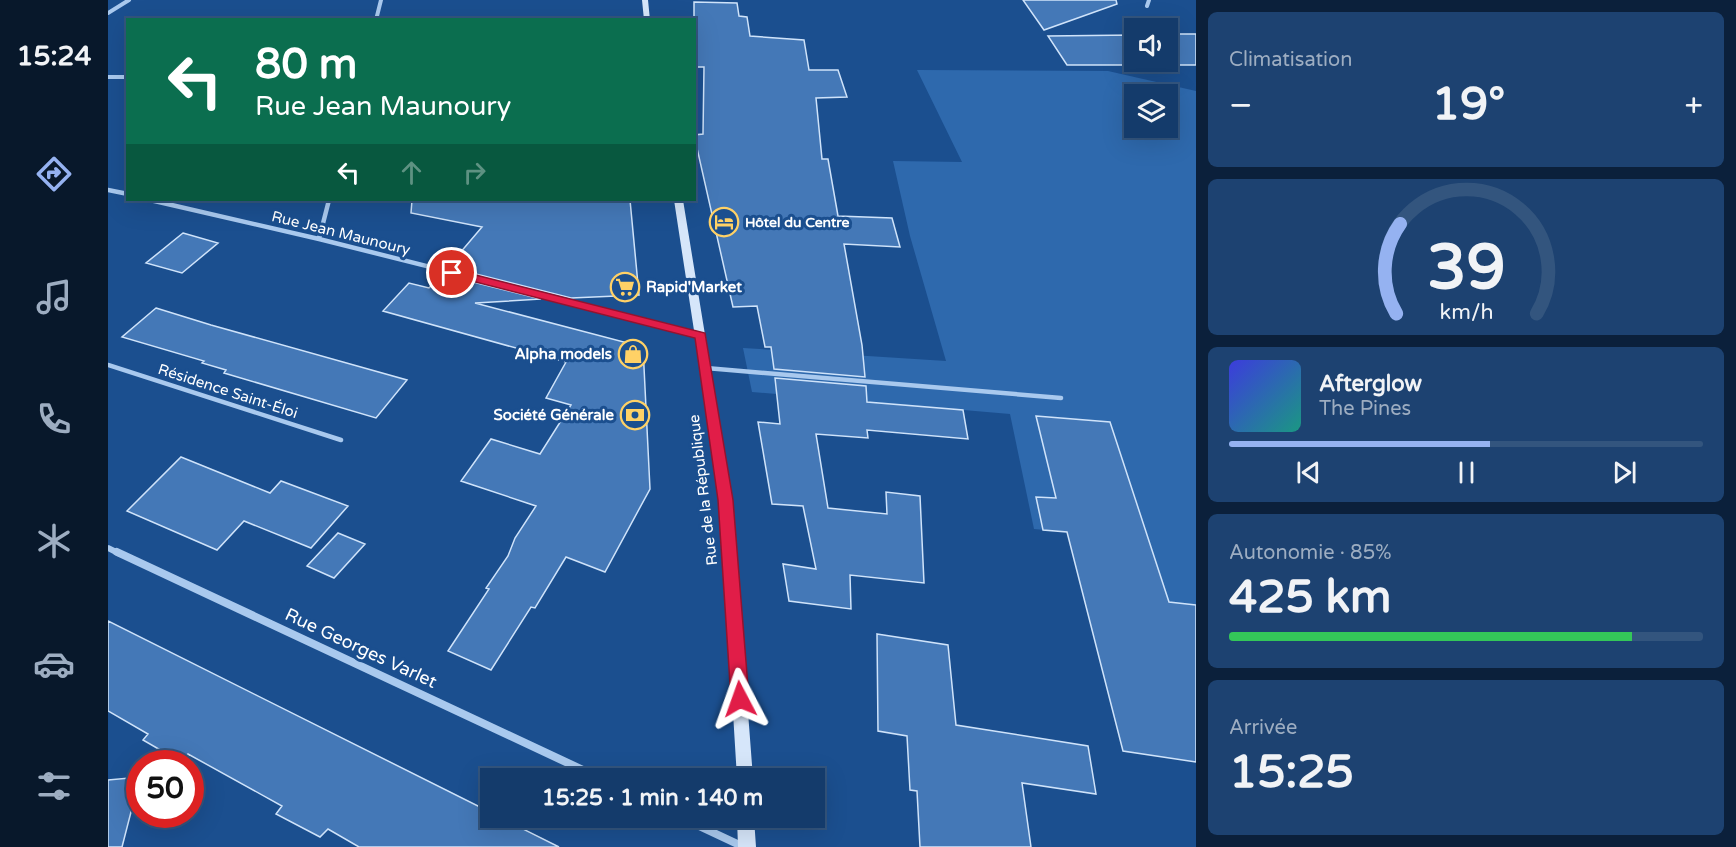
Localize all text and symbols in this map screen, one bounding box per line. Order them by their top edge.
map controls [1124,18,1178,138]
button: sound [1124,18,1178,72]
text: 80 m [255,39,357,90]
text: 15:24 [17,40,91,73]
icon: left [156,42,234,120]
text: Climatisation [1229,48,1352,72]
text: 19° [1432,78,1505,132]
button: layers [1124,84,1178,138]
text: − [1229,86,1253,125]
text: + [1684,86,1703,125]
text: Rue Jean Maunoury [255,90,511,123]
icon: directions [33,153,75,195]
icon: left [332,156,365,189]
icon: ahead [395,156,428,189]
icon: right [458,156,491,189]
hotel icon: Hôtel du Centre [708,206,740,238]
street label: Rue Jean Maunoury [270,207,412,259]
place label: Hôtel du Centre [745,214,849,231]
text: 39 [1427,231,1505,306]
pin [426,247,477,298]
icon: arrive [435,256,468,289]
supermarket icon: Rapid'Market [609,271,641,303]
icon: music [33,276,75,318]
place label: Rapid'Market [646,278,742,297]
text: km/h [1439,299,1493,325]
shop icon: Alpha models [617,338,649,370]
place label: Alpha models [514,345,612,364]
street label: Résidence Saint-Éloi [156,360,300,422]
text: Afterglow [1319,371,1422,397]
text: The Pines [1319,397,1411,421]
icon: phone [33,398,75,440]
bank icon: Société Générale [619,399,651,431]
place label: Société Générale [494,406,615,424]
street label: Rue de la République [685,414,721,566]
icon: previous [1292,456,1325,489]
icon: pause [1450,456,1483,489]
icon: next [1608,456,1641,489]
icon: climate [33,520,75,562]
text: Autonomie · 85% [1229,541,1391,565]
text: 425 km [1229,571,1391,625]
street label: Rue Georges Varlet [282,603,441,693]
icon: car [33,643,75,685]
position arrow [708,667,772,731]
text: Arrivée [1229,716,1297,740]
text: 15:25 [1229,746,1354,800]
speed limit sign: 50 [126,750,204,828]
icon: filters [33,765,75,807]
text: 15:25 · 1 min · 140 m [542,785,763,811]

